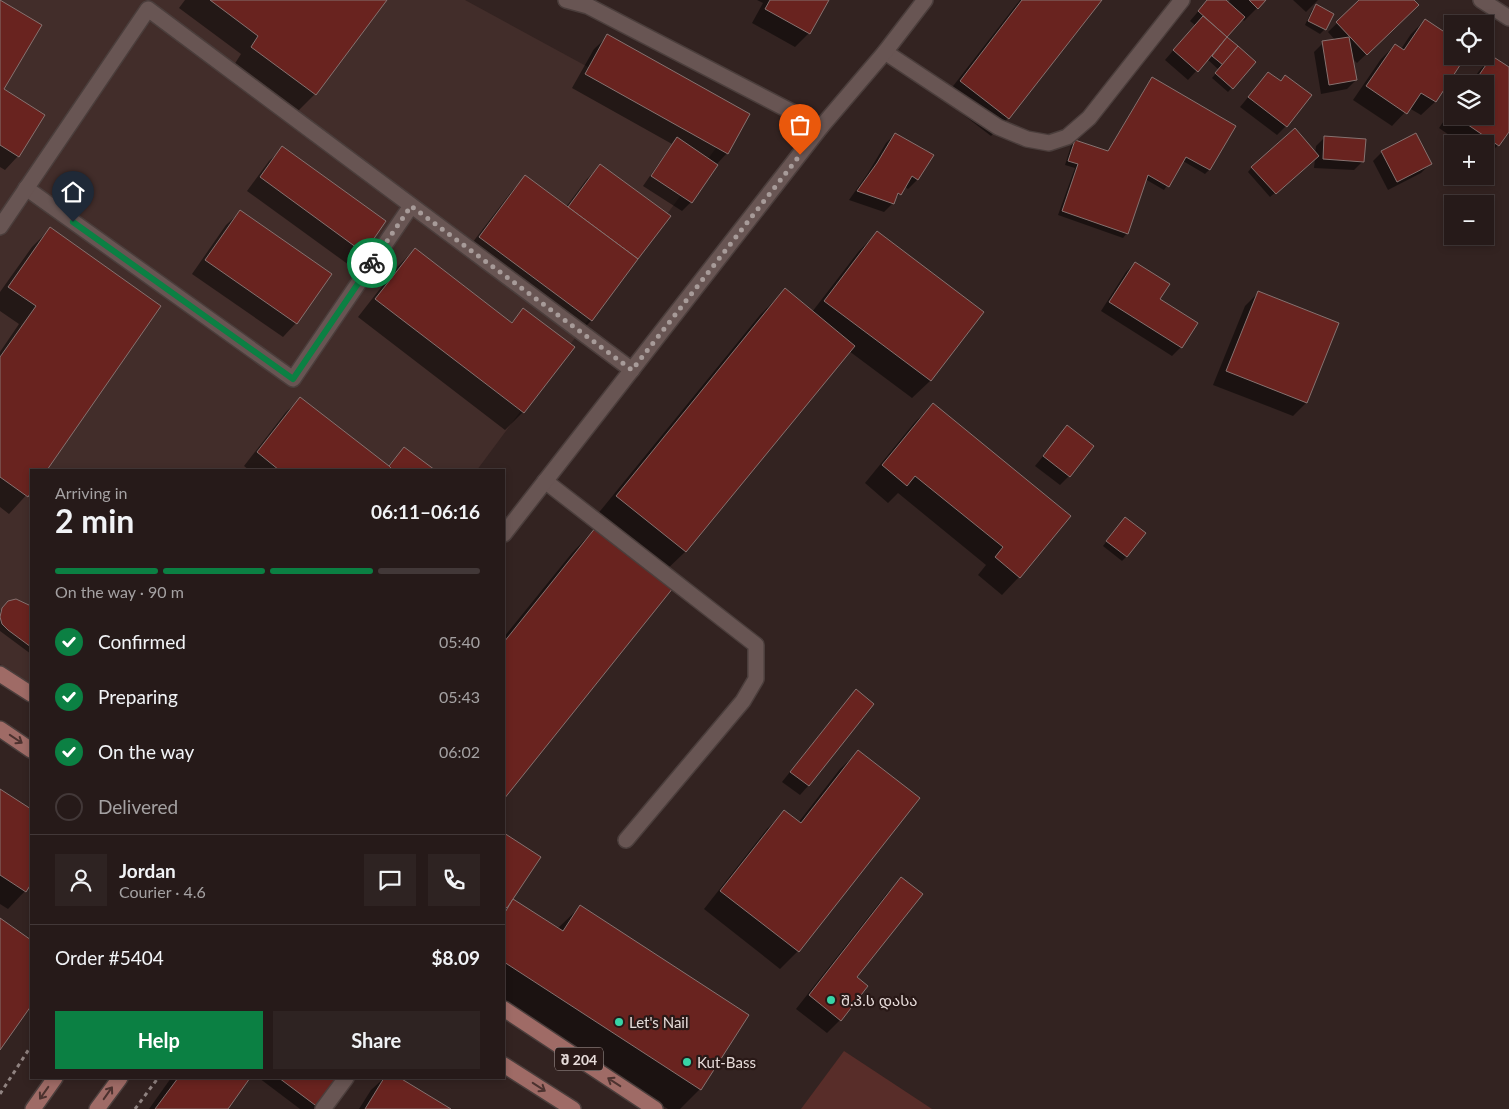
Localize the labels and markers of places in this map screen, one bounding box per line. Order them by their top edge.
pin [779,104,821,155]
pin [52,171,94,222]
place label: შ.პ.ს დასა [841,991,917,1010]
marker: შ.პ.ს დასა [825,994,837,1006]
place label: Let's Nail [629,1013,689,1031]
marker: Let's Nail [613,1016,625,1028]
place label: Kut-Bass [697,1053,756,1071]
marker: Kut-Bass [681,1056,693,1068]

